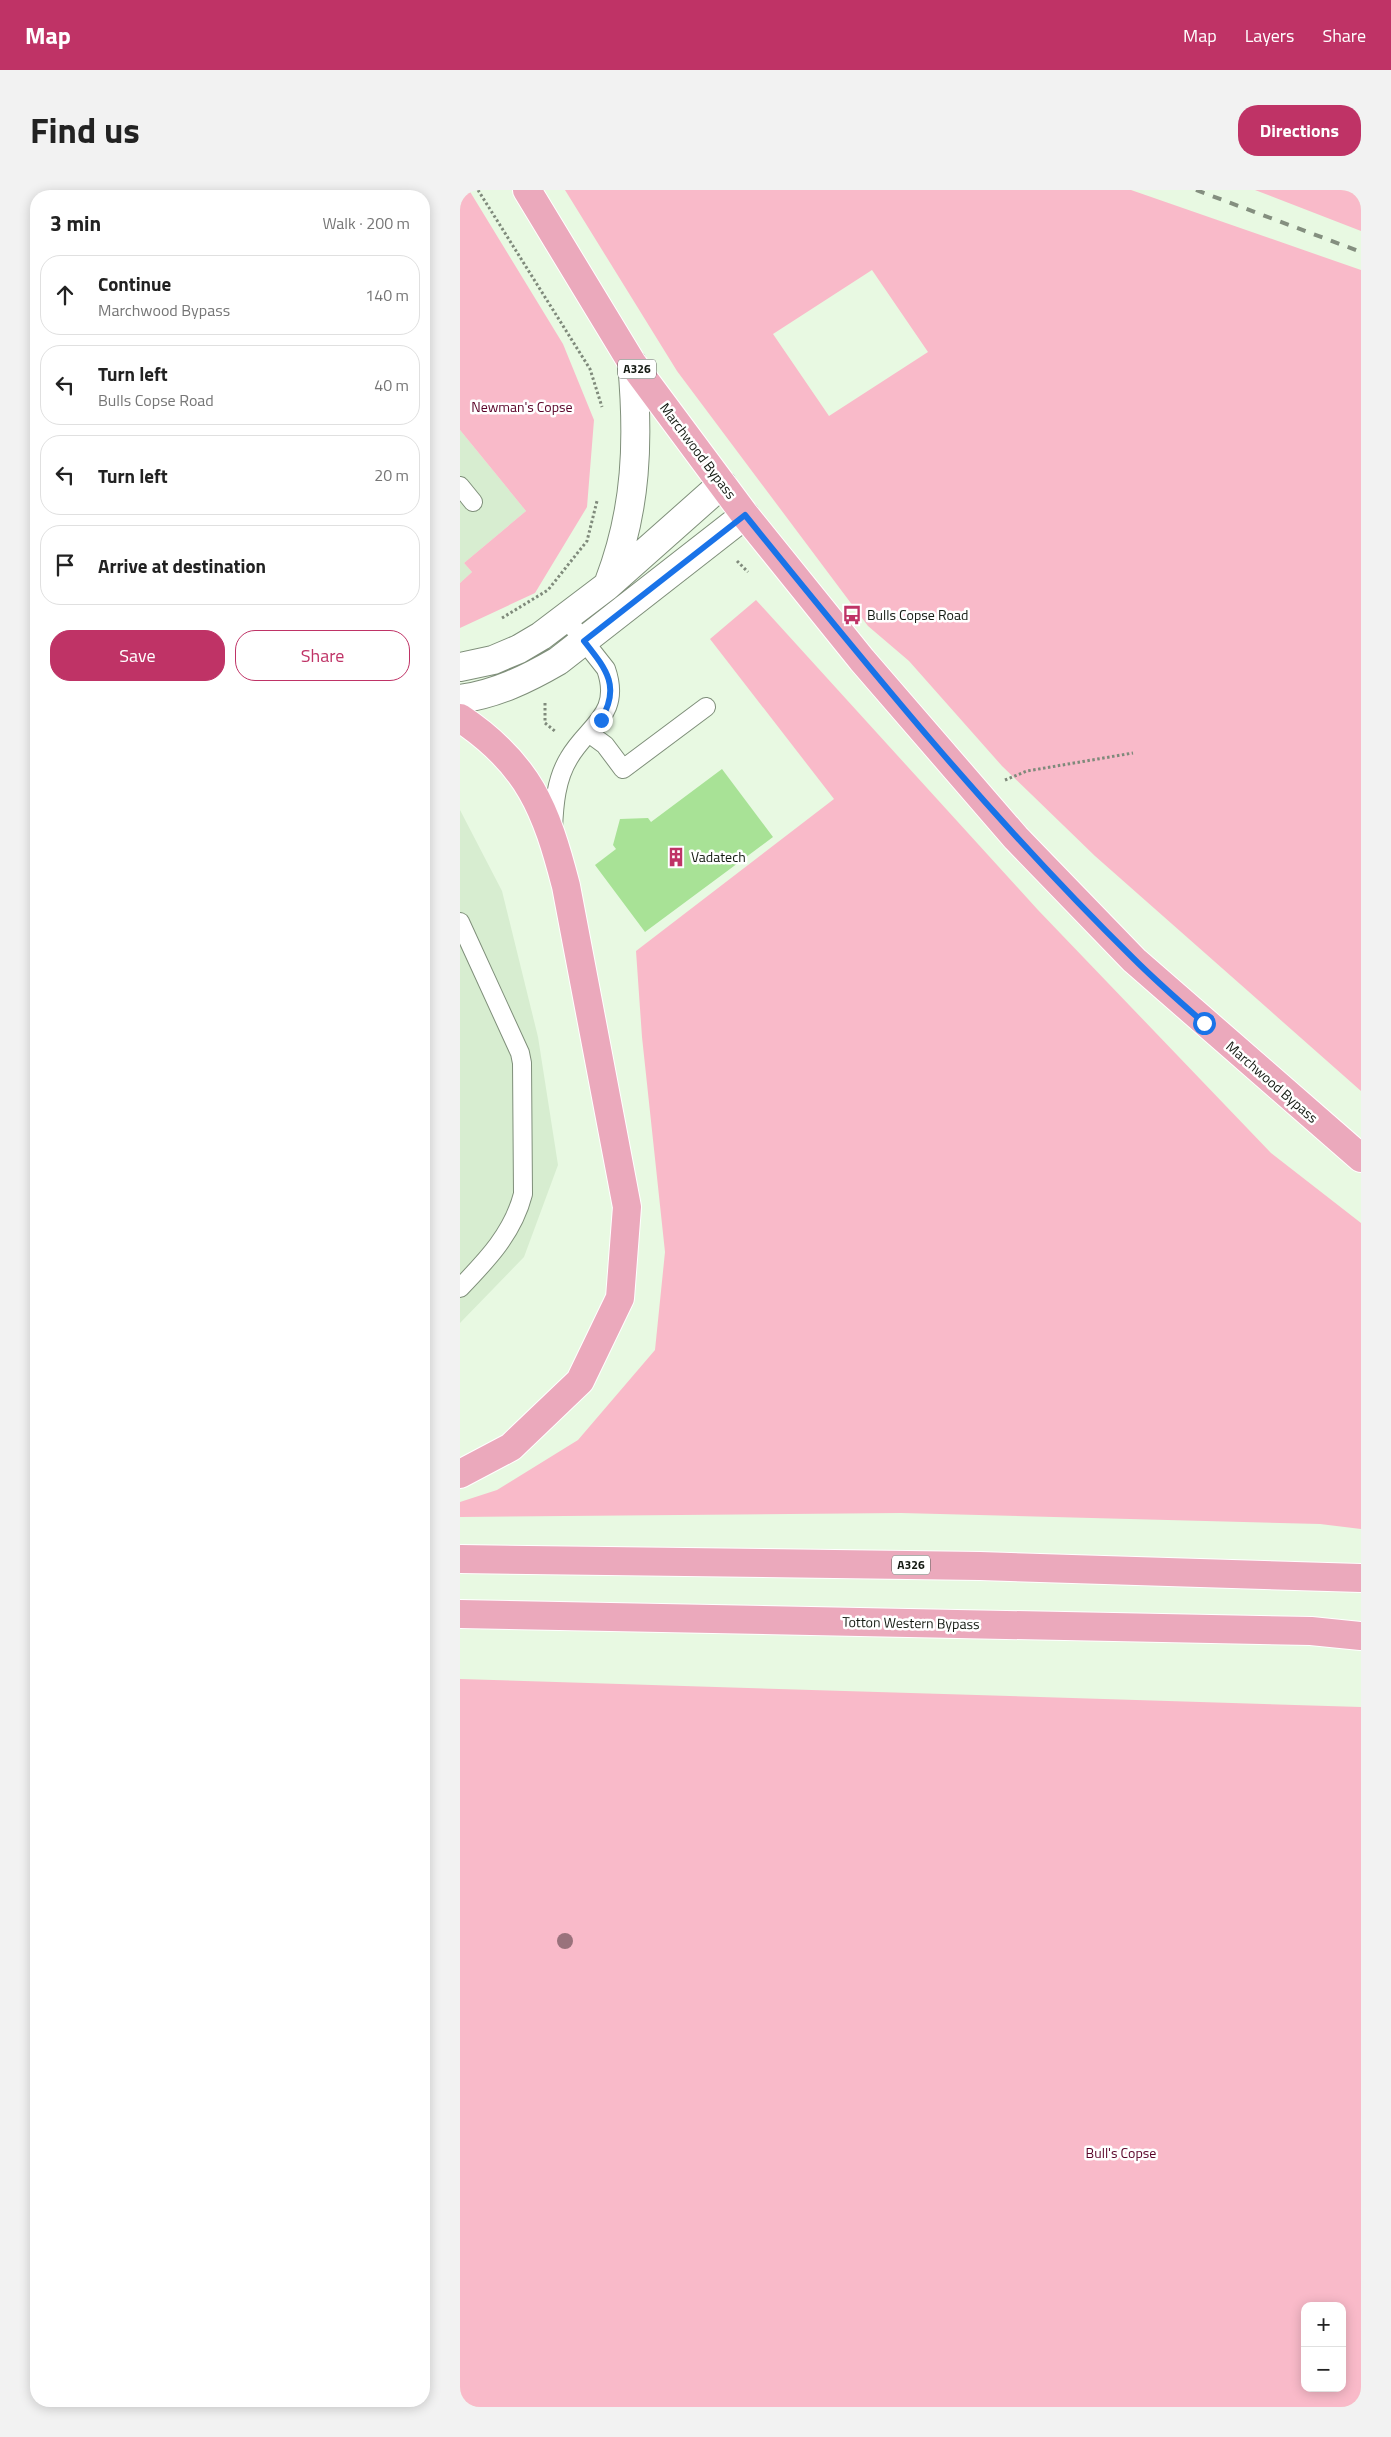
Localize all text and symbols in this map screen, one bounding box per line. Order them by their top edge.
text: Map [25,17,71,53]
text: Map [1183,22,1217,49]
text: Layers [1245,22,1294,49]
text: Share [1322,22,1366,49]
text: Find us [30,103,140,157]
button: Directions [1238,105,1361,156]
text: 3 min [50,207,101,239]
text: Walk · 200 m [322,211,410,235]
text: Continue [98,269,171,298]
icon: ahead [51,281,79,309]
text: 140 m [365,283,409,307]
text: Marchwood Bypass [98,298,230,322]
text: Turn left [98,359,168,388]
road number: A326 [618,360,656,378]
icon: left [51,371,79,399]
text: 40 m [374,373,409,397]
text: Bulls Copse Road [98,388,214,412]
park label: Newman's Copse [471,396,573,417]
street label: Marchwood Bypass [655,398,742,503]
icon: left [51,461,79,489]
text: Turn left [98,461,168,490]
text: 20 m [374,463,409,487]
icon: arrive [51,551,79,579]
text: Arrive at destination [98,551,266,580]
bus stop icon: Bulls Copse Road [841,604,863,626]
place label: Bulls Copse Road [867,604,968,625]
button: Save [50,630,225,681]
button: Share [235,630,410,681]
route end [590,709,613,732]
building icon: Vadatech [665,846,687,868]
place label: Vadatech [691,846,746,867]
route start [1193,1012,1216,1035]
street label: Marchwood Bypass [1222,1036,1323,1127]
road number: A326 [892,1556,930,1574]
street label: Totton Western Bypass [842,1611,980,1634]
park label: Bull's Copse [1086,2142,1156,2163]
map controls [1301,2302,1346,2392]
button: + [1301,2302,1346,2347]
button: − [1301,2347,1346,2392]

